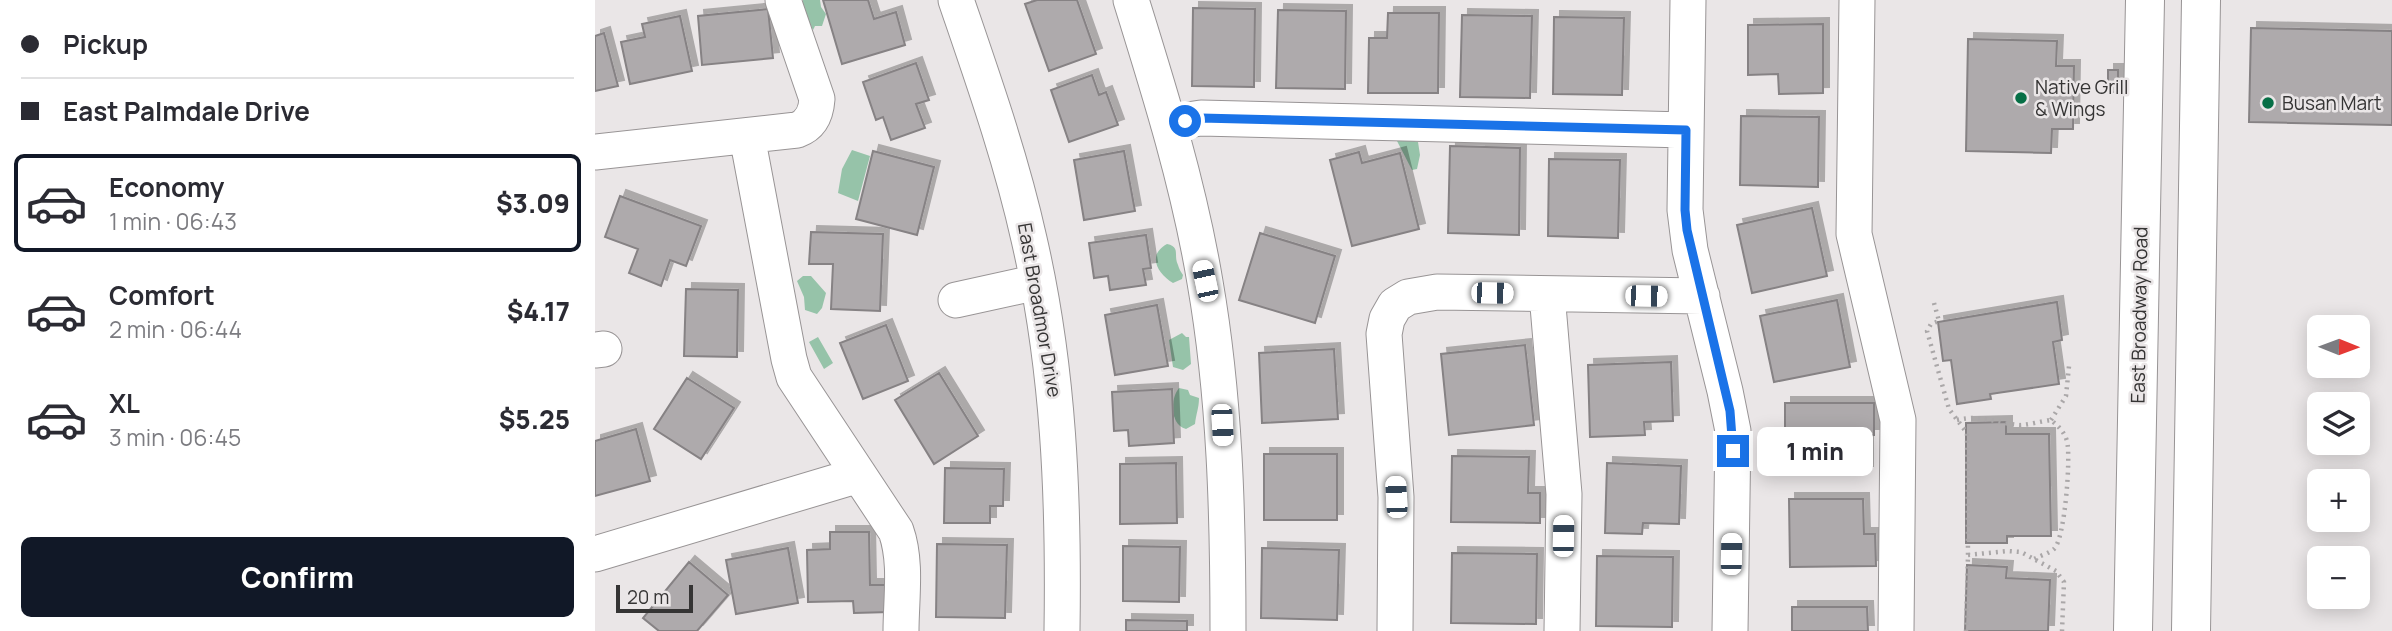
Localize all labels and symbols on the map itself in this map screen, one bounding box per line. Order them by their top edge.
place label: Native Grill & Wings [2035,74,2128,122]
marker: Native Grill & Wings [2013,90,2029,106]
place label: Busan Mart [2282,90,2382,116]
marker: Busan Mart [2260,95,2276,111]
route start [1169,105,1201,137]
street label: East Broadmor Drive [1012,221,1068,399]
street label: East Broadway Road [2124,226,2154,404]
car [1191,258,1220,304]
car [1471,282,1514,304]
car [1625,285,1668,307]
north arrow [2307,315,2369,378]
car [1211,403,1234,447]
callout: 1 min [1757,426,1873,476]
route end [1717,435,1749,467]
car [1385,475,1408,519]
car [1553,515,1574,557]
car [1721,533,1742,575]
scale bar [616,582,693,614]

